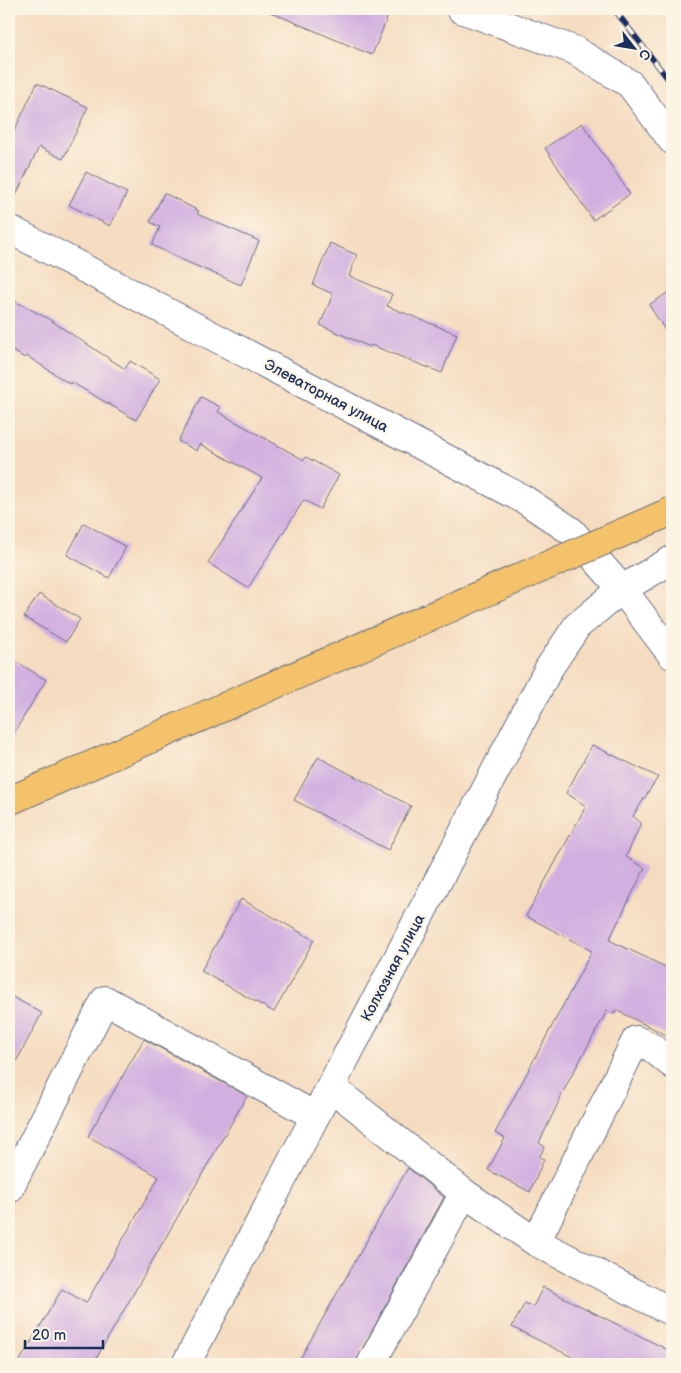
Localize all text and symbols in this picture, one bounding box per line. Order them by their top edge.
north arrow [608,22,658,72]
text: С [635,46,655,63]
street label: Элеваторная улица [261,355,391,437]
street label: Колхозная улица [357,911,429,1025]
scale bar [25,1318,102,1350]
text: 20 m [32,1326,66,1345]

